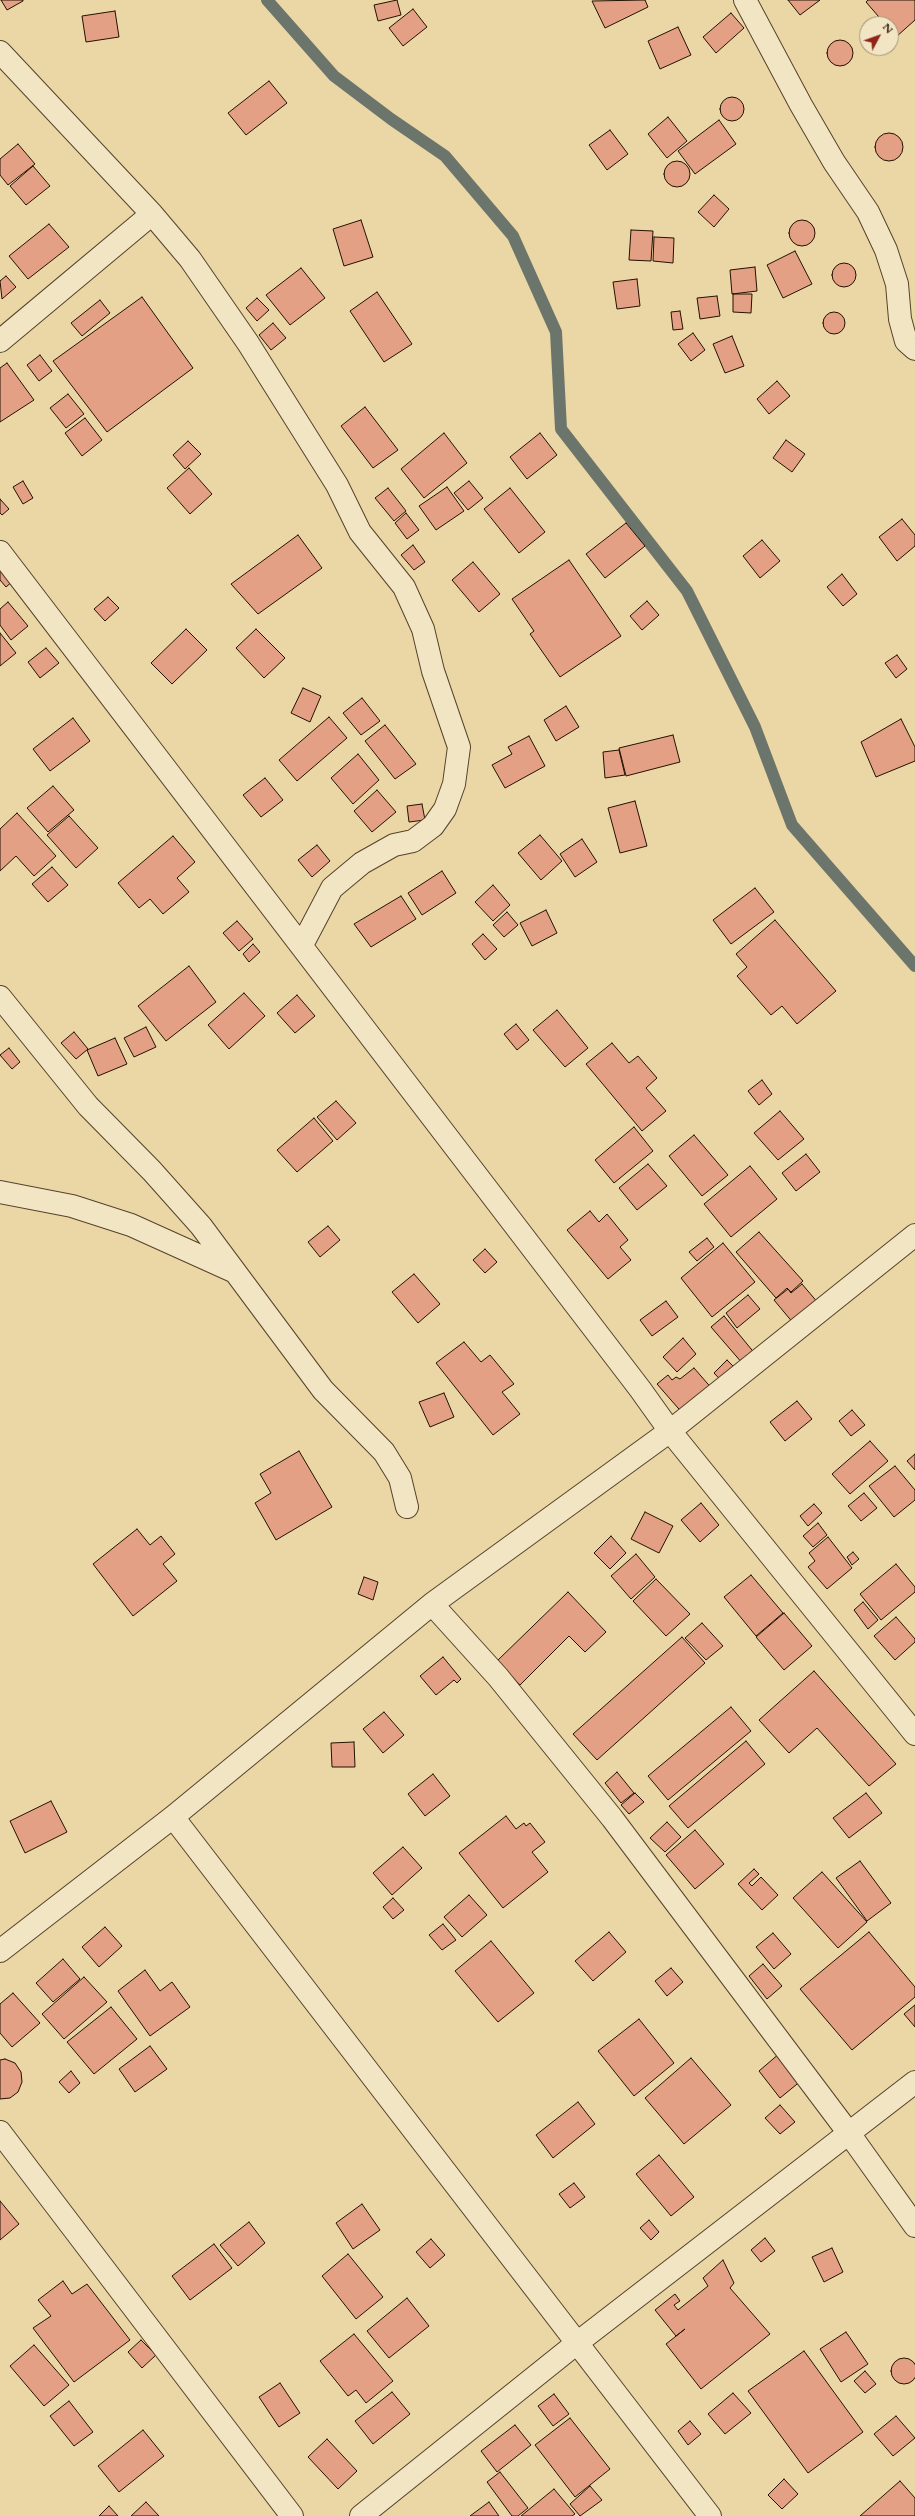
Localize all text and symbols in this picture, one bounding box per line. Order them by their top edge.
north arrow [859,16,899,56]
text: N [879,20,896,37]

